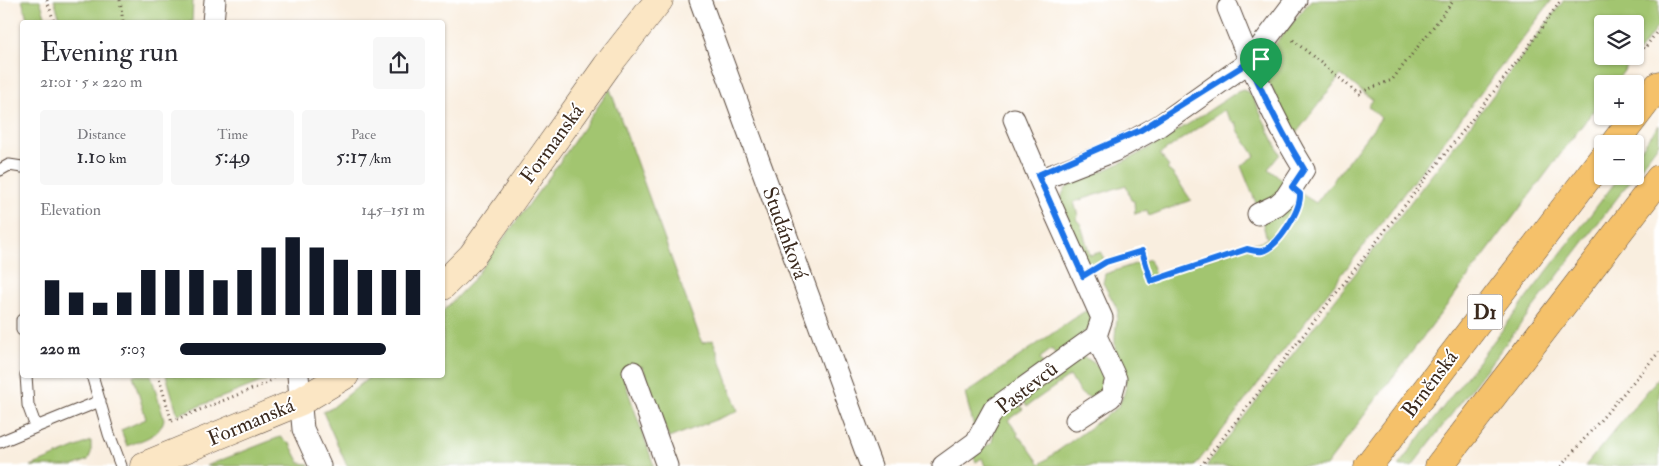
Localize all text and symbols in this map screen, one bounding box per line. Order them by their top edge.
map controls [1594,15,1644,185]
button: layers [1594,15,1644,65]
text: Evening run [40,35,178,70]
button: share [373,37,425,89]
pin [1240,38,1282,89]
icon: arrive [1247,45,1275,73]
text: 21:01 · 5 × 220 m [40,72,142,92]
button: + [1594,75,1644,125]
street label: Formanská [514,99,590,189]
text: Distance [77,126,126,143]
text: Time [217,126,248,143]
text: Pace [351,126,376,143]
button: − [1594,135,1644,185]
text: 1.10 [76,143,106,170]
text: 5:49 [214,143,251,170]
text: 5:17 [336,143,367,170]
text: km [106,150,127,167]
text: /km [367,150,391,167]
street label: Studánková [756,183,814,283]
text: Elevation [40,200,101,220]
text: 145–151 m [361,200,425,220]
road number: D1 [1468,294,1502,330]
text: 220 m [40,339,80,359]
text: 5:03 [120,339,145,359]
street label: Brněnská [1396,345,1464,423]
street label: Pastevců [991,355,1064,421]
street label: Formanská [203,391,299,452]

